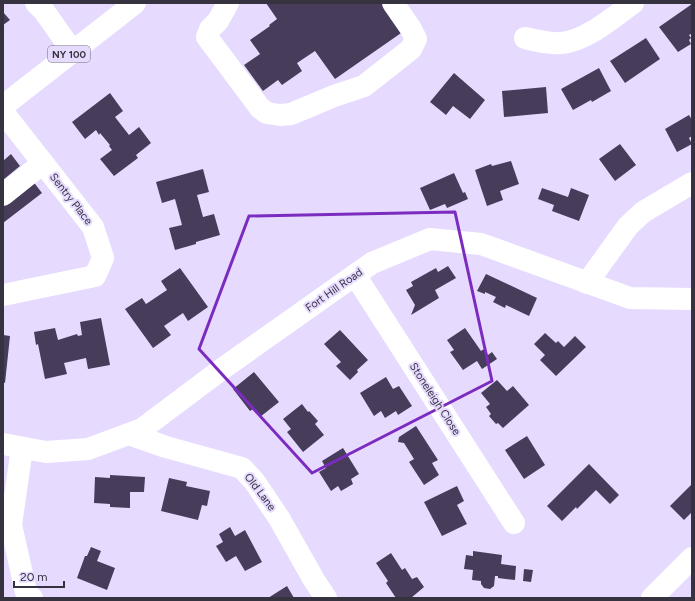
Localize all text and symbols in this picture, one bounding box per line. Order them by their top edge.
road number: NY 100 [48,46,90,62]
street label: Sentry Place [47,171,95,227]
street label: Fort Hill Road [303,266,365,314]
street label: Stoneleigh Close [407,360,463,438]
street label: Old Lane [242,471,278,513]
scale bar [14,563,64,589]
text: 20 m [20,570,48,584]

